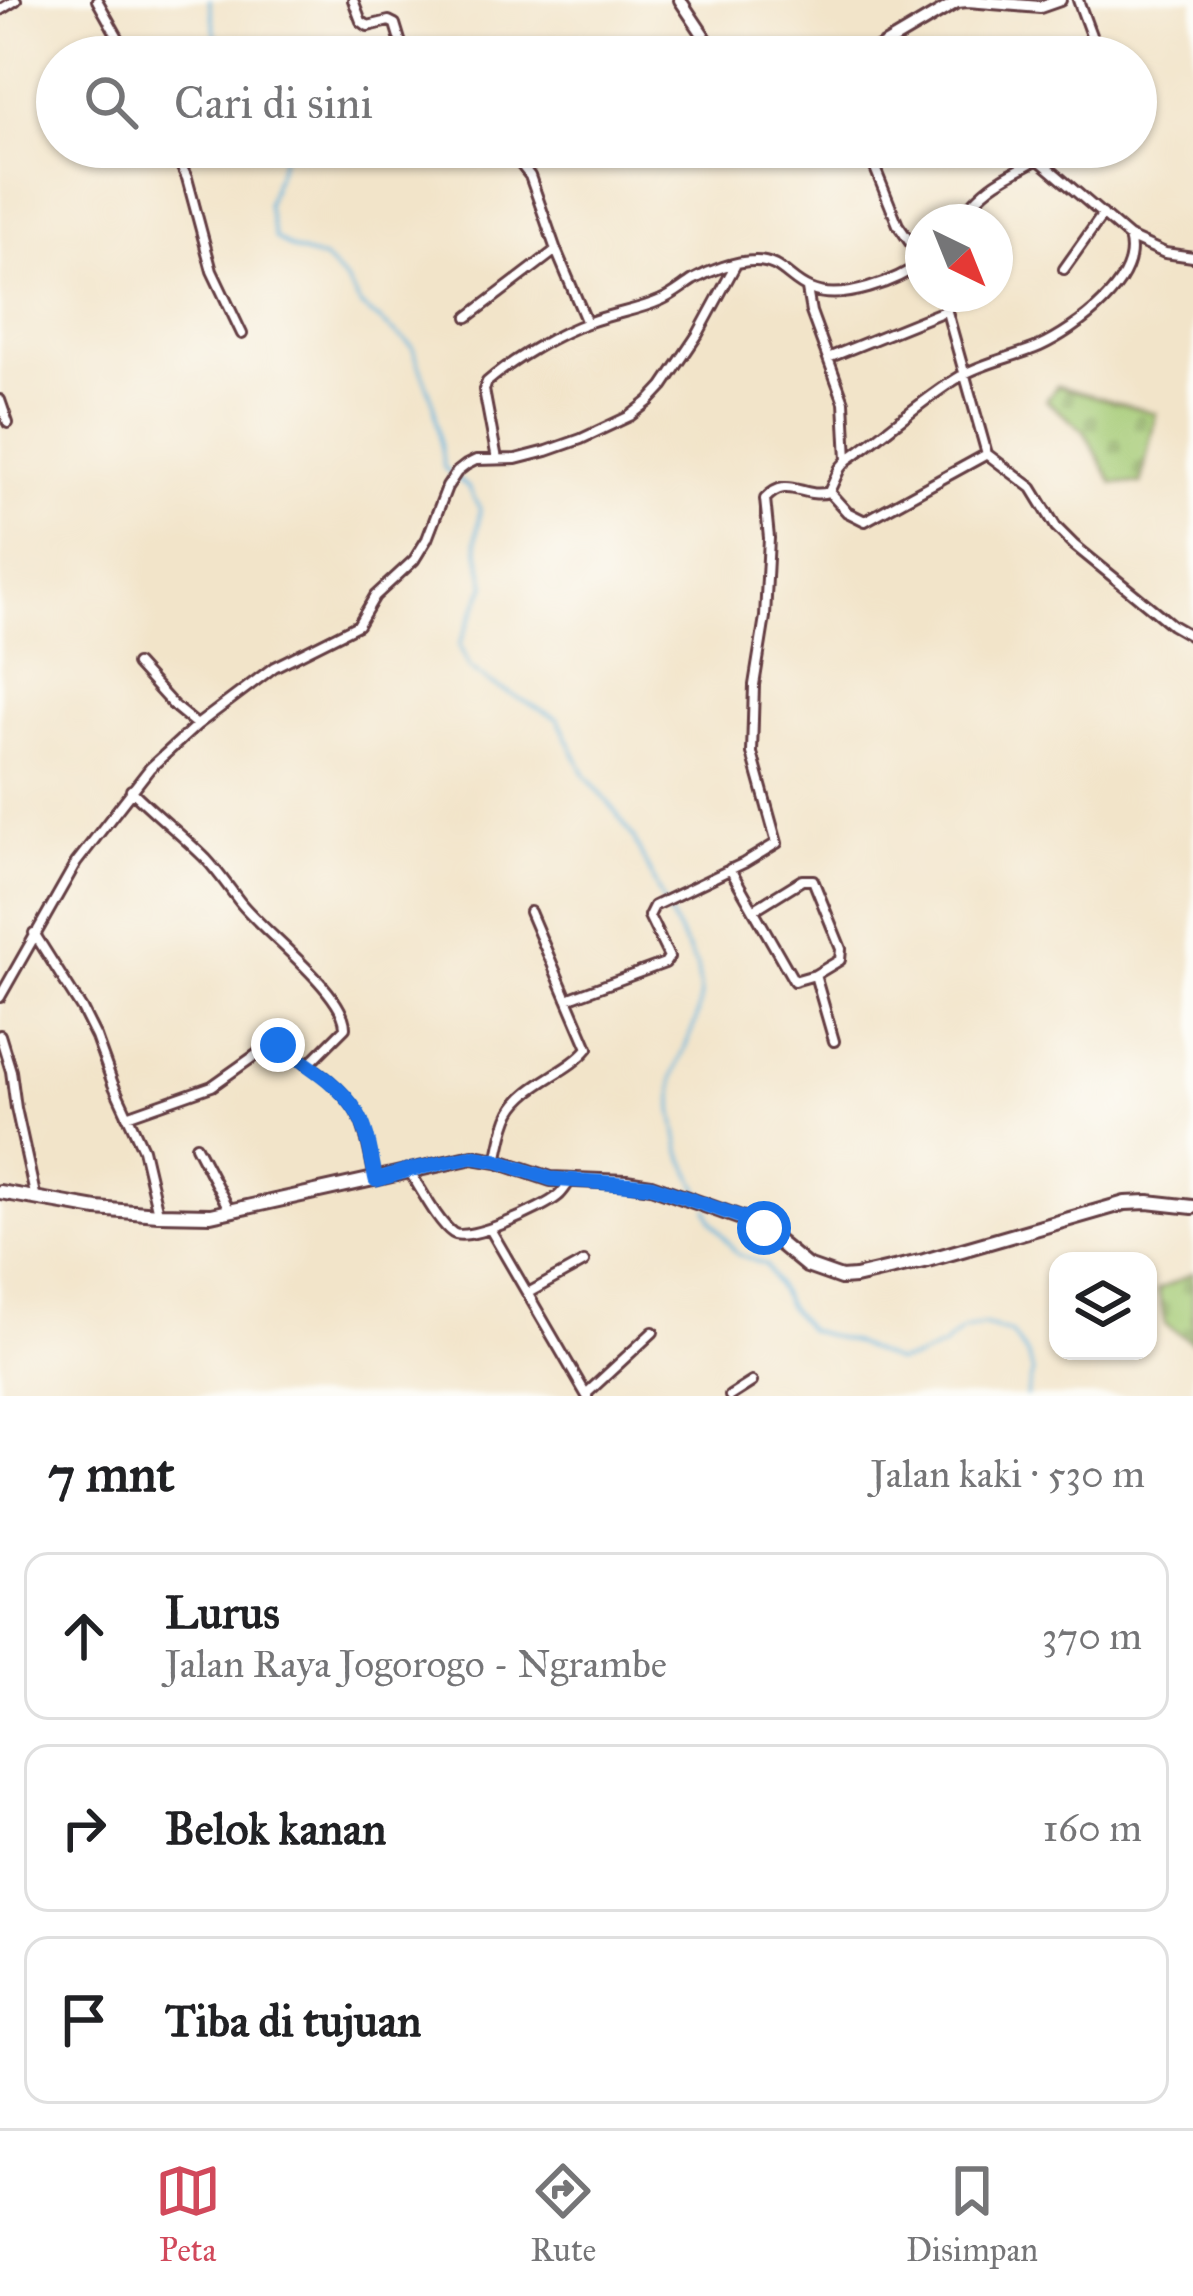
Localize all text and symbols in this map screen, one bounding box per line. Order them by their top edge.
search box [36,36,1157,168]
icon: search [78,69,144,135]
text: Cari di sini [174,75,373,130]
north arrow [905,204,1013,312]
route end [251,1018,305,1072]
route start [737,1201,791,1255]
map controls [1049,1252,1157,1360]
button: layers [1049,1252,1157,1360]
text: 7 mnt [48,1443,174,1505]
text: Jalan kaki · 530 m [871,1450,1145,1498]
text: Lurus [165,1585,280,1640]
icon: ahead [51,1603,117,1669]
text: 370 m [1042,1612,1142,1660]
text: Jalan Raya Jogorogo - Ngrambe [165,1640,667,1688]
icon: right [51,1795,117,1861]
text: Belok kanan [165,1801,386,1856]
text: 160 m [1043,1804,1142,1852]
icon: arrive [51,1987,117,2053]
text: Tiba di tujuan [165,1993,421,2048]
tab: Peta [155,2158,221,2270]
tab: Rute [530,2158,596,2270]
tab: Disimpan [906,2158,1038,2270]

